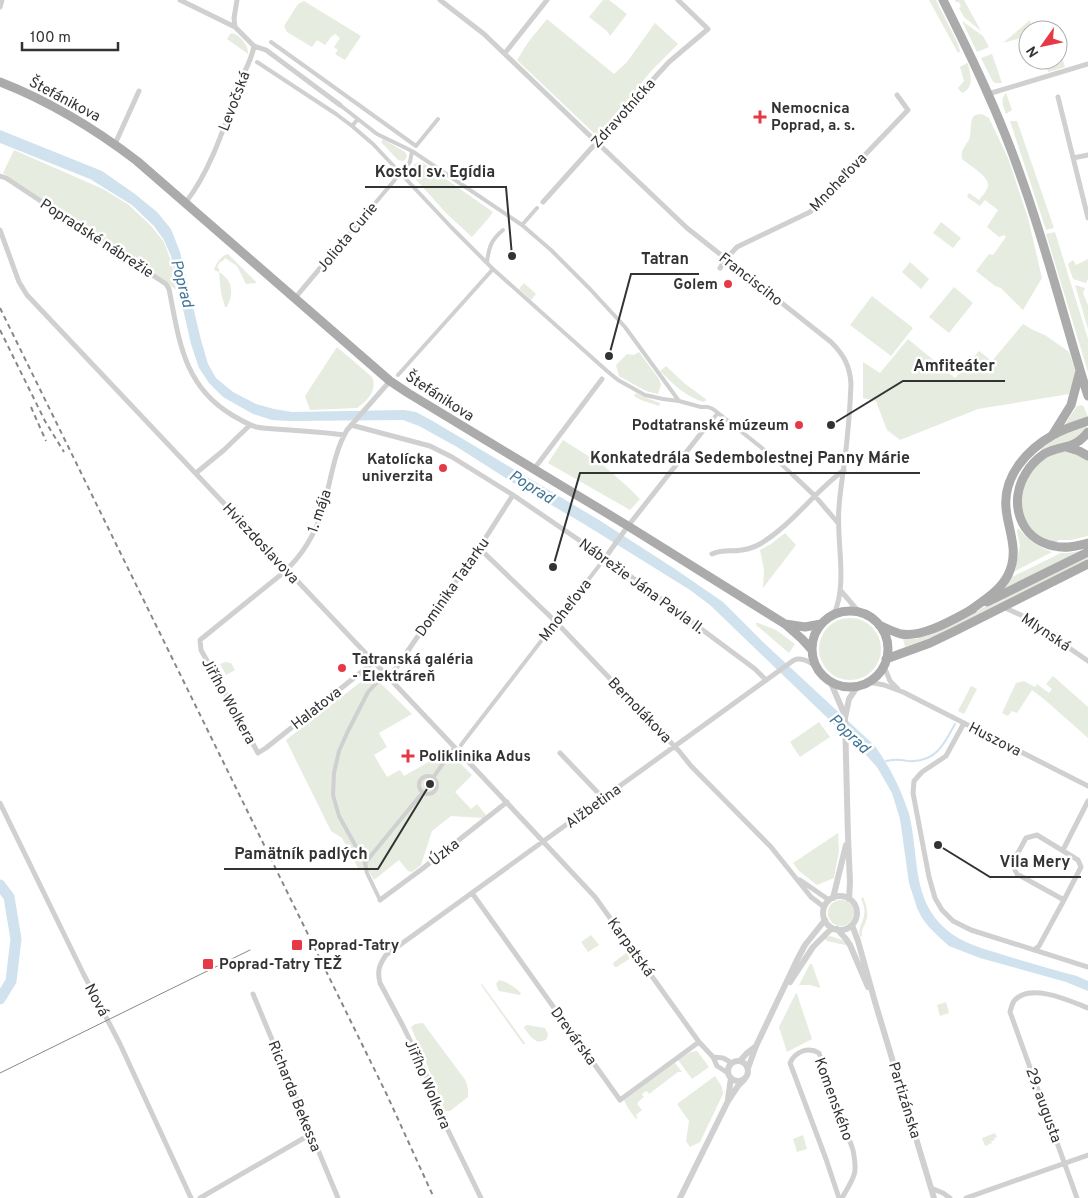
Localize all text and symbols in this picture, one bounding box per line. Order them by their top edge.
scale bar [22,20,119,52]
north arrow [1018,20,1068,70]
text: 100 m [30,29,71,48]
text: N [1023,42,1043,60]
street label: Levočská [215,69,256,134]
street label: Štefánikova [25,72,104,127]
street label: Zdravotnícka [588,75,660,153]
place label: Nemocnica Poprad, a. s. [771,100,855,136]
marker: Nemocnica Poprad, a. s. [753,110,767,124]
street label: Mnoheľova [806,150,872,216]
callout: Kostol sv. Egídia [365,156,506,187]
text: Kostol sv. Egídia [375,163,495,183]
street label: Popradské nábrežie [36,195,157,283]
street label: Joliota Curie [313,199,383,277]
callout: Tatran [631,243,699,274]
street label: Francisciho [714,249,786,311]
text: Tatran [641,250,689,270]
water label: Poprad [165,257,197,311]
place label: Golem [673,276,718,295]
marker: Golem [722,278,734,290]
callout: Amfiteáter [903,350,1005,381]
text: Amfiteáter [913,357,995,377]
street label: Štefánikova [401,366,478,427]
place label: Podtatranské múzeum [632,417,789,436]
marker: Podtatranské múzeum [793,419,805,431]
callout: Konkatedrála Sedembolestnej Panny Márie [580,442,920,473]
text: Konkatedrála Sedembolestnej Panny Márie [590,449,910,469]
place label: Katolícka univerzita [362,451,433,487]
marker: Katolícka univerzita [437,462,449,474]
water label: Poprad [505,466,558,510]
street label: 1. mája [304,487,337,536]
street label: Hviezdoslavova [217,500,302,589]
street label: Dominika Tatarku [412,535,494,641]
street label: Nábrežie Jána Pavla II. [574,535,708,639]
street label: Mnoheľova [536,576,597,646]
street label: Mlynská [1017,610,1074,657]
place label: Tatranská galéria - Elektráreň [352,651,473,687]
street label: Jiřího Wolkera [196,655,259,748]
marker: Tatranská galéria - Elektráreň [336,662,348,674]
street label: Bernolákova [603,674,675,748]
street label: Halatova [288,684,346,735]
water label: Poprad [824,710,874,760]
street label: Huszova [965,719,1024,762]
place label: Poliklinika Adus [419,748,531,767]
marker: Poliklinika Adus [401,749,415,763]
street label: Alžbetina [562,781,625,834]
street label: Úzka [425,834,464,871]
callout: Pamätník padlých [224,838,378,869]
text: Pamätník padlých [234,845,368,865]
callout: Vila Mery [990,846,1081,877]
text: Vila Mery [1000,853,1070,873]
street label: Karpatská [602,915,658,981]
place label: Poprad-Tatry [308,937,400,956]
marker: Poprad-Tatry [290,938,304,952]
place label: Poprad-Tatry TEŽ [219,955,342,975]
marker: Poprad-Tatry TEŽ [201,957,215,971]
street label: Nová [79,981,112,1020]
street label: Drevárska [545,1004,600,1070]
street label: Jiřího Wolkera [399,1037,454,1132]
street label: Richarda Bekessa [263,1038,325,1155]
street label: Komenského [809,1055,856,1144]
street label: Partizánska [883,1060,924,1141]
street label: 29. augusta [1020,1065,1065,1146]

